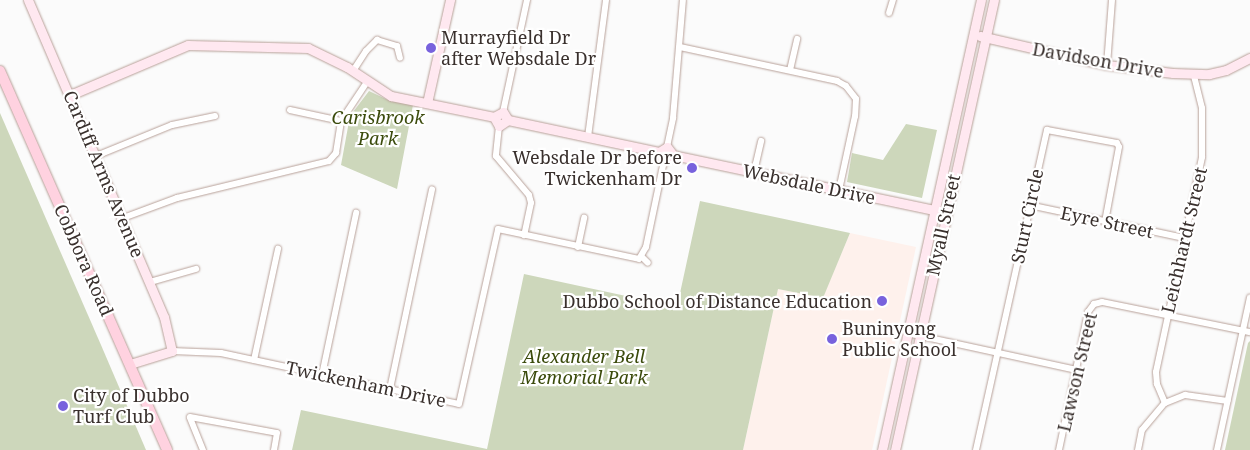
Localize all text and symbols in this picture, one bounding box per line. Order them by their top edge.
place label: Murrayfield Dr after Websdale Dr [441,27,596,70]
street label: Davidson Drive [1031,38,1165,82]
marker: Murrayfield Dr after Websdale Dr [425,42,437,54]
street label: Cardiff Arms Avenue [59,87,149,261]
park label: Carisbrook Park [331,107,425,150]
place label: Websdale Dr before Twickenham Dr [512,147,682,190]
street label: Websdale Drive [741,159,877,209]
marker: Websdale Dr before Twickenham Dr [686,162,698,174]
street label: Leichhardt Street [1157,165,1211,315]
street label: Sturt Circle [1006,167,1048,265]
street label: Myall Street [922,172,964,278]
street label: Cobbora Road [50,201,118,319]
street label: Eyre Street [1059,202,1155,242]
place label: Dubbo School of Distance Education [563,290,872,312]
marker: Dubbo School of Distance Education [876,295,888,307]
street label: Lawson Street [1053,310,1101,434]
place label: Buninyong Public School [842,318,957,360]
marker: Buninyong Public School [826,333,838,345]
park label: Alexander Bell Memorial Park [521,346,647,388]
street label: Twickenham Drive [284,356,448,412]
place label: City of Dubbo Turf Club [73,385,190,428]
marker: City of Dubbo Turf Club [57,400,69,412]

